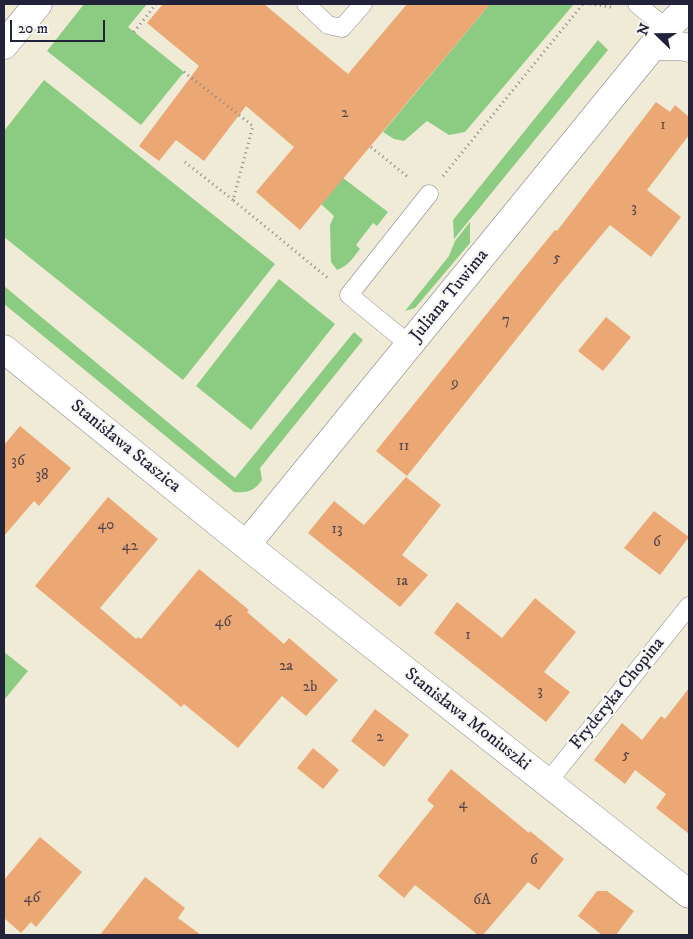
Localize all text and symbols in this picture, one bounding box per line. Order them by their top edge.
scale bar [12,10,108,42]
north arrow [633,10,683,60]
text: 20 m [18,19,48,38]
text: N [634,21,655,38]
house number: 2 [341,105,349,123]
house number: 1 [660,117,666,135]
house number: 3 [631,200,637,218]
street label: Juliana Tuwima [406,246,494,346]
house number: 5 [553,250,561,268]
house number: 7 [502,312,510,330]
house number: 9 [451,375,459,393]
street label: Stanisława Staszica [66,396,184,498]
house number: 11 [398,438,410,456]
house number: 36 [11,453,25,471]
house number: 38 [35,467,49,485]
house number: 40 [98,517,114,535]
house number: 13 [331,521,343,539]
house number: 6 [653,534,661,552]
house number: 42 [122,538,138,556]
house number: 1a [396,573,408,591]
house number: 46 [215,614,231,632]
house number: 1 [465,627,471,645]
street label: Fryderyka Chopina [566,634,670,754]
house number: 2a [279,658,293,676]
street label: Stanisława Moniuszki [400,664,534,776]
house number: 2b [303,679,317,697]
house number: 3 [537,683,543,701]
house number: 2 [376,729,384,747]
house number: 5 [622,747,630,765]
house number: 4 [459,796,467,814]
house number: 6 [530,852,538,870]
house number: 46 [24,890,40,908]
house number: 6A [473,892,491,910]

